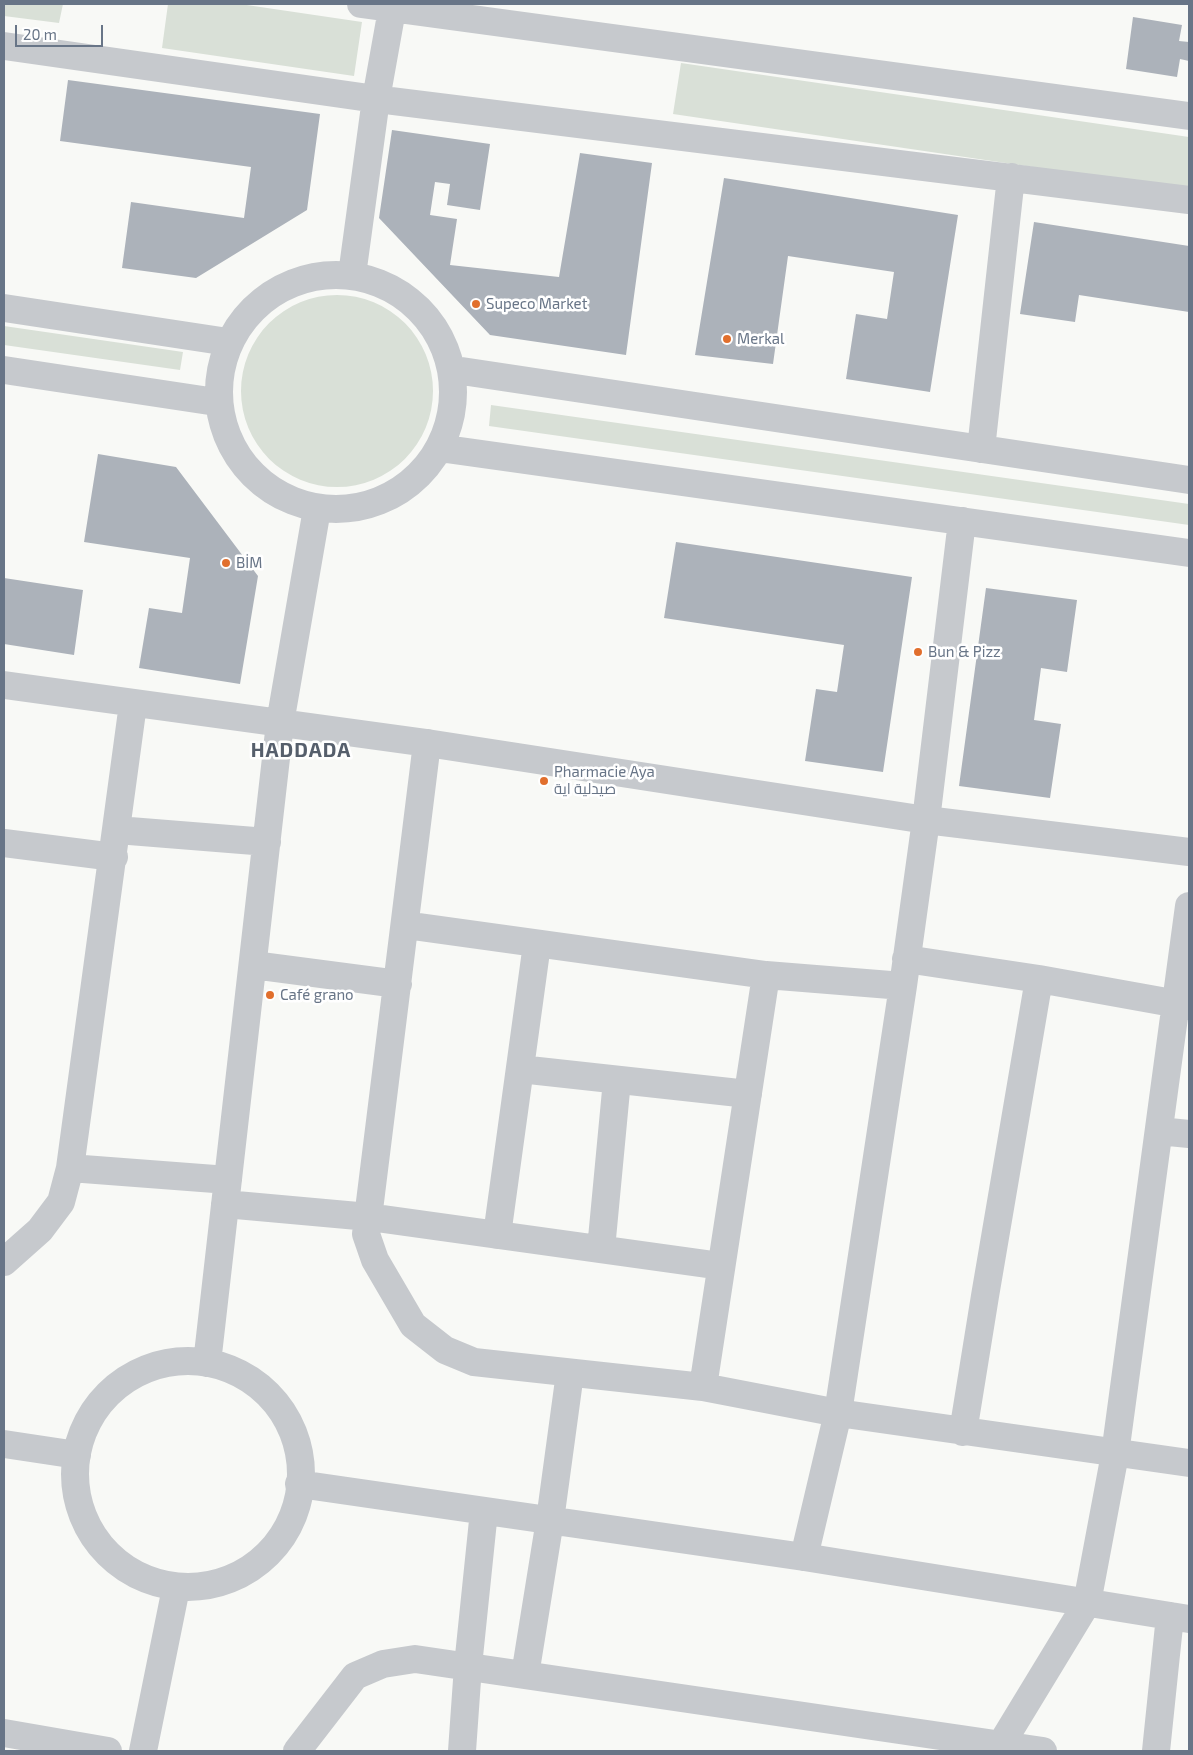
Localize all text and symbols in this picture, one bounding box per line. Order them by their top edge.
scale bar [18,15,105,47]
text: 20 m [23,25,57,43]
place label: Supeco Market [486,295,587,313]
marker: Supeco Market [470,298,482,310]
place label: Merkal [737,330,785,348]
marker: Merkal [721,333,733,345]
place label: BİM [236,554,262,572]
marker: BİM [220,557,232,569]
place label: Bun & Pizz [928,643,1001,661]
marker: Bun & Pizz [912,646,924,658]
district label: HADDADA [250,738,352,762]
place label: Pharmacie Aya صيدلية اية [554,763,655,798]
marker: Pharmacie Aya صيدلية اية [538,775,550,787]
place label: Café grano [280,986,354,1004]
marker: Café grano [264,989,276,1001]

